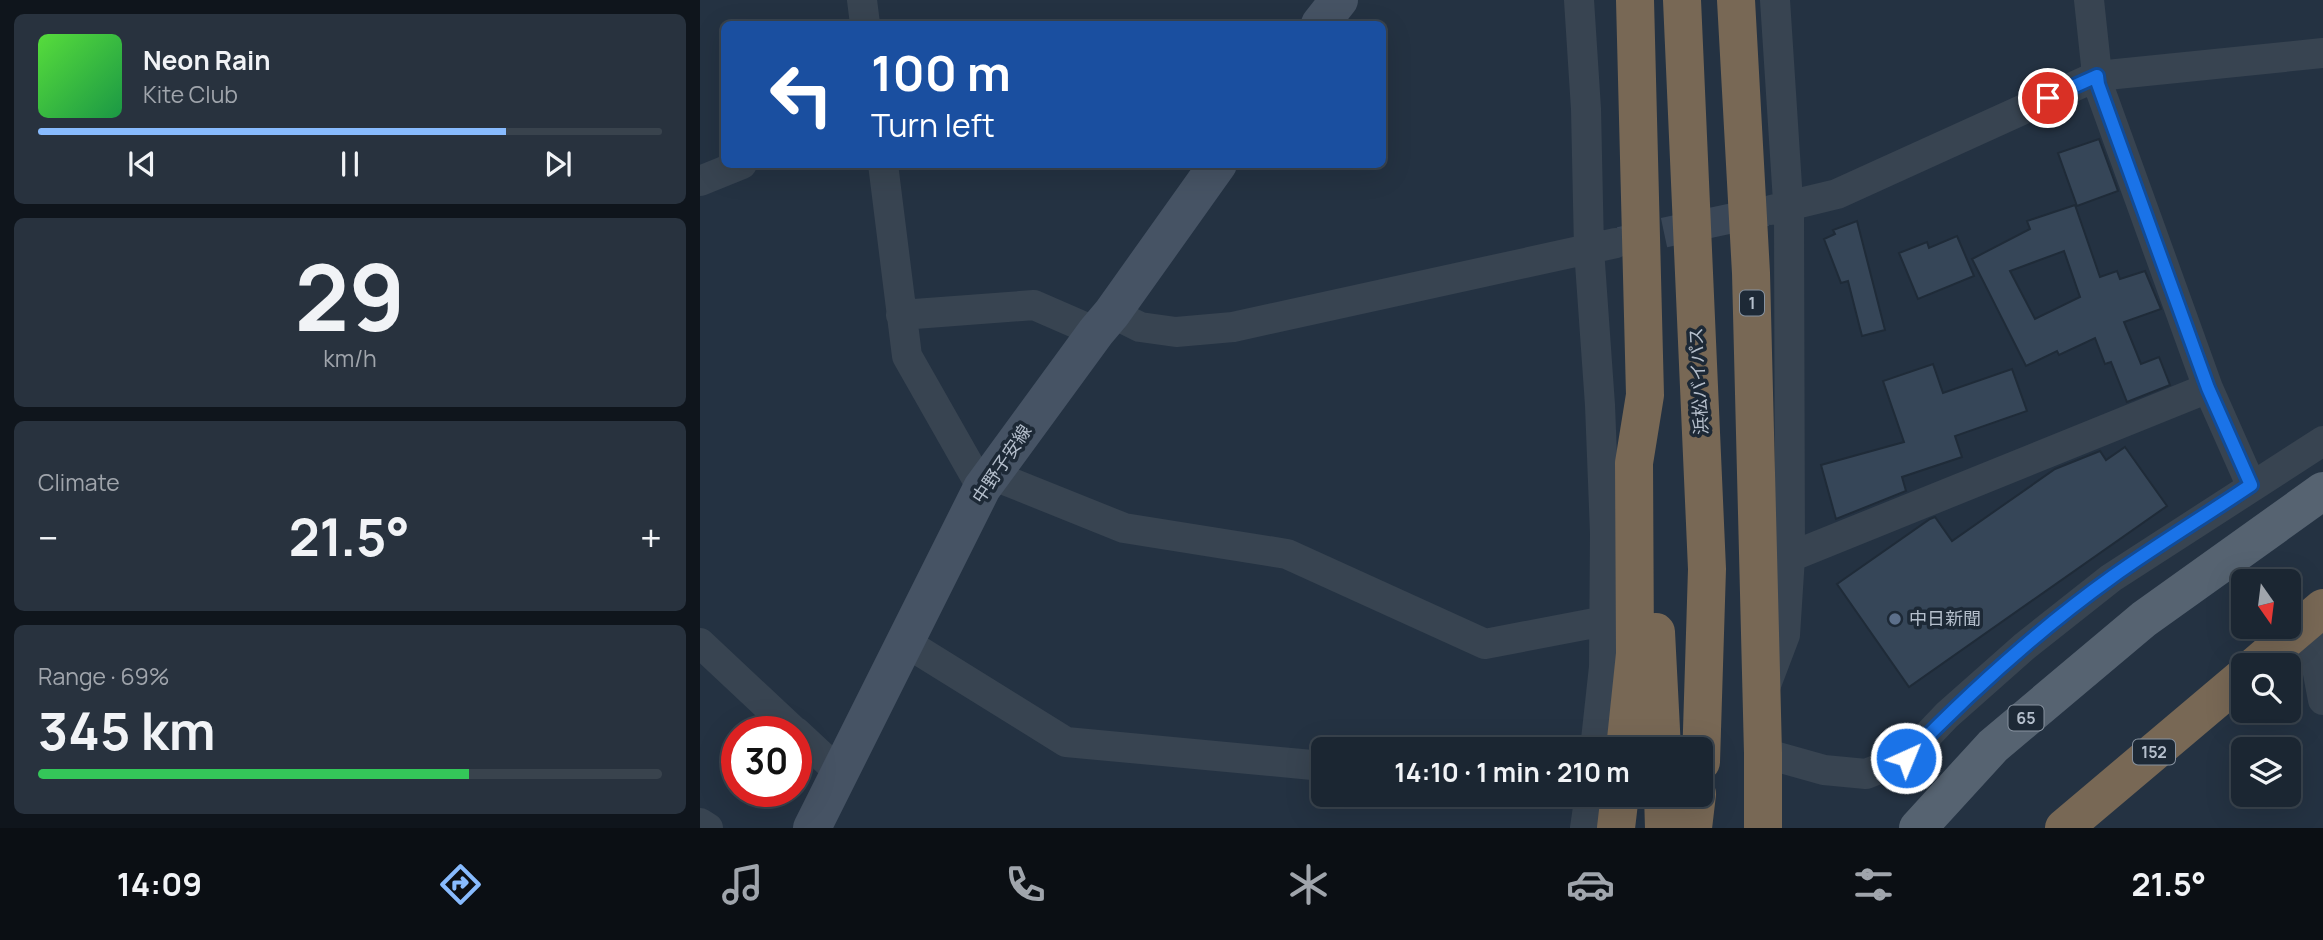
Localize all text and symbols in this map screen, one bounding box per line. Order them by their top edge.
text: 100 m [871,39,1011,106]
text: Neon Rain [143,42,271,78]
icon: left [756,49,847,140]
pin [2018,68,2078,128]
text: Kite Club [143,78,238,110]
icon: arrive [2029,79,2067,117]
text: Turn left [871,103,995,147]
icon: previous [123,145,161,183]
icon: pause [331,145,369,183]
icon: next [539,145,577,183]
text: 29 [295,234,405,358]
road number: 1 [1740,290,1764,316]
street label: 浜松バイパス [1683,327,1713,435]
text: km/h [323,342,377,374]
street label: 中野子安線 [966,419,1036,507]
text: Climate [38,466,120,498]
text: 21.5° [289,501,410,572]
text: − [38,511,59,563]
text: + [640,511,662,563]
north arrow [2231,569,2301,639]
map controls [2231,569,2301,807]
place label: 中日新聞 [1909,606,1981,630]
marker: 中日新聞 [1887,611,1903,627]
button: search [2231,653,2301,723]
text: Range · 69% [38,660,169,692]
text: 345 km [38,695,215,766]
road number: 65 [2008,706,2044,730]
speed limit sign: 30 [721,716,812,807]
position arrow [1869,721,1943,795]
button: layers [2231,737,2301,807]
road number: 152 [2133,740,2175,764]
text: 14:10 · 1 min · 210 m [1394,754,1630,790]
icon: directions [436,860,485,909]
icon: music [718,860,767,909]
icon: phone [1001,860,1050,909]
icon: climate [1284,860,1333,909]
icon: car [1566,860,1615,909]
icon: filters [1849,860,1898,909]
text: 14:09 [117,862,202,906]
text: 21.5° [2131,862,2206,906]

